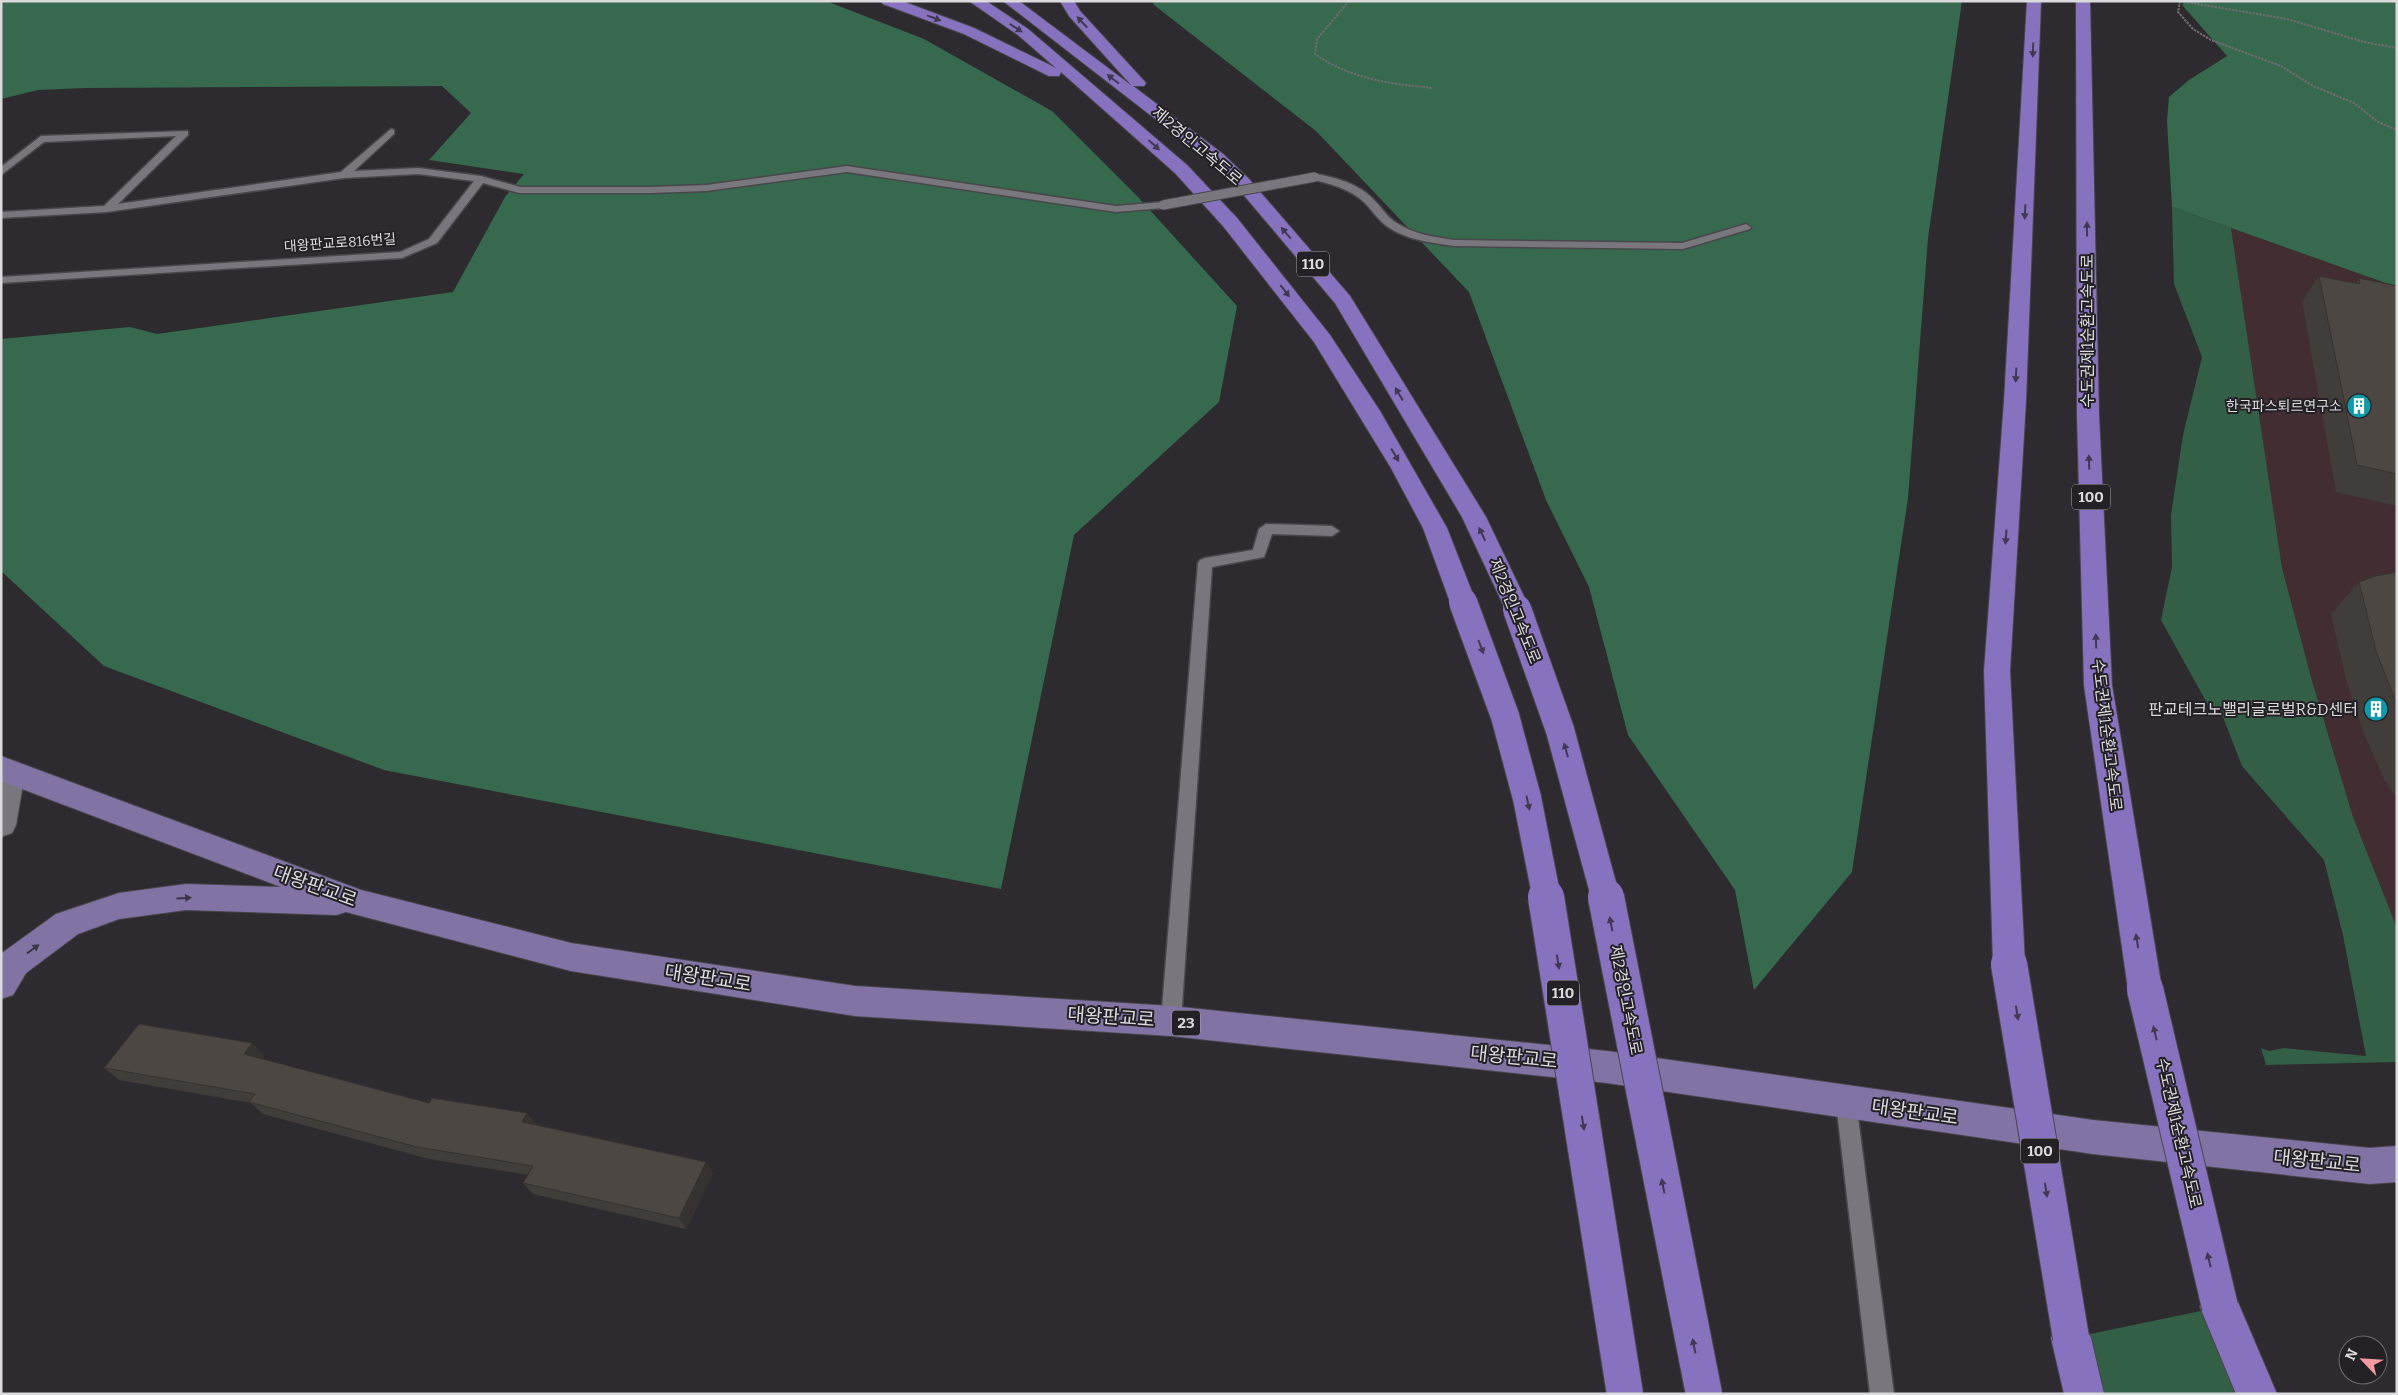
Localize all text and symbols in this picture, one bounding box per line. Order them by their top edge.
one-way arrow [926,15,941,22]
one-way arrow [1076,17,1088,29]
one-way arrow [1010,23,1023,33]
one-way arrow [2028,42,2036,58]
one-way arrow [1106,74,1120,84]
street label: 제2경인고속도로 [1148,103,1246,189]
one-way arrow [1147,139,1160,150]
one-way arrow [2021,205,2029,221]
one-way arrow [2083,221,2091,237]
one-way arrow [1280,227,1291,240]
street label: 대왕판교로816번길 [283,231,397,255]
road number: 110 [1297,252,1329,276]
street label: 수도권제1순환고속도로 [2078,254,2097,408]
one-way arrow [1280,284,1291,297]
one-way arrow [2012,367,2020,383]
one-way arrow [1395,387,1404,400]
building icon: 한국파스퇴르연구소 [2346,393,2372,419]
place label: 한국파스퇴르연구소 [2226,398,2342,415]
one-way arrow [1391,448,1400,461]
one-way arrow [2085,453,2093,469]
road number: 100 [2072,484,2110,510]
one-way arrow [1478,526,1486,541]
one-way arrow [2001,529,2009,545]
street label: 제2경인고속도로 [1485,556,1545,667]
one-way arrow [2092,633,2100,649]
one-way arrow [1477,640,1485,655]
street label: 수도권제1순환고속도로 [2088,658,2126,813]
building icon: 판교테크노밸리글로벌R&D센터 [2363,696,2389,722]
place label: 판교테크노밸리글로벌R&D센터 [2148,700,2358,719]
one-way arrow [1562,742,1570,757]
one-way arrow [1524,795,1532,810]
street label: 대왕판교로 [270,860,360,912]
one-way arrow [176,894,192,902]
one-way arrow [1607,916,1615,932]
one-way arrow [2133,933,2141,949]
street label: 제2경인고속도로 [1606,943,1646,1057]
one-way arrow [26,944,39,955]
one-way arrow [1554,955,1562,971]
street label: 대왕판교로 [663,960,753,996]
road number: 110 [1547,980,1579,1006]
street label: 대왕판교로 [1067,1002,1155,1032]
one-way arrow [2014,1005,2022,1021]
road number: 23 [1172,1010,1200,1036]
one-way arrow [2151,1026,2159,1041]
street label: 대왕판교로 [1469,1041,1559,1073]
street label: 수도권제1순환고속도로 [2152,1056,2206,1210]
street label: 대왕판교로 [1870,1095,1960,1129]
one-way arrow [1580,1115,1588,1131]
road number: 100 [2021,1138,2059,1164]
street label: 대왕판교로 [2272,1145,2362,1177]
one-way arrow [1658,1178,1666,1194]
one-way arrow [2043,1182,2051,1198]
one-way arrow [2205,1252,2213,1267]
north arrow [2338,1335,2388,1385]
one-way arrow [1690,1338,1698,1354]
text: N [2342,1346,2362,1363]

